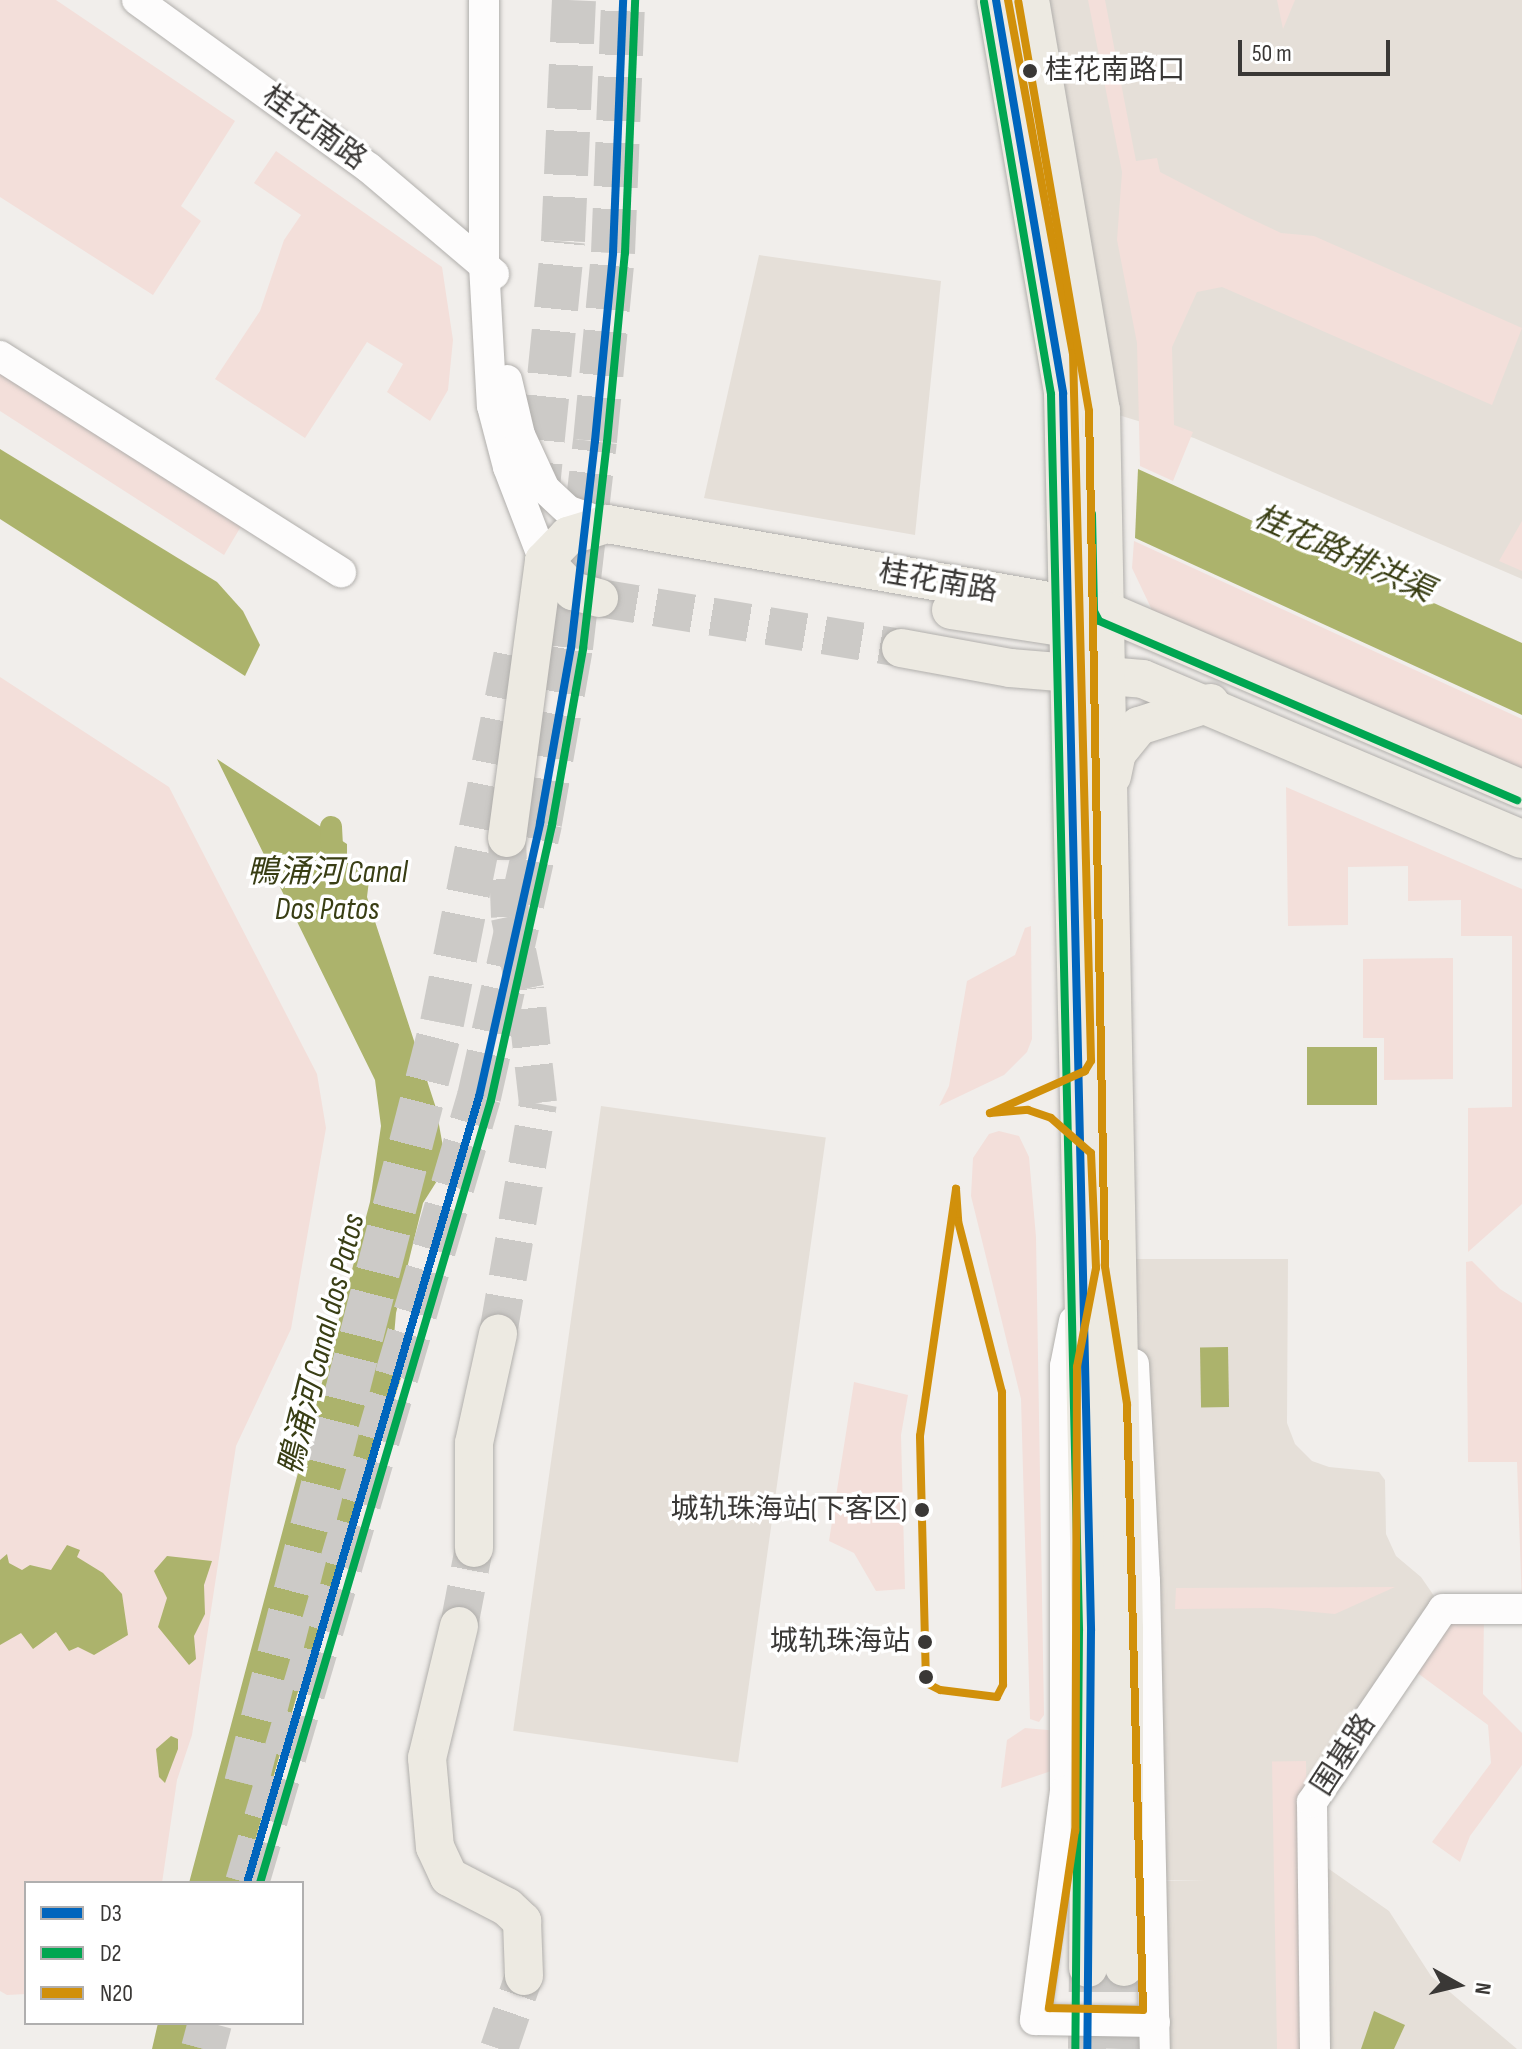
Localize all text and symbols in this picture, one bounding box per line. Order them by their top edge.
scale bar [1242,24,1394,74]
text: 50 m [1252,39,1292,68]
place label: 桂花南路口 [1045,54,1185,88]
marker: 桂花南路口 [1022,63,1038,79]
street label: 桂花南路 [255,78,373,178]
water label: 桂花路排洪渠 [1247,498,1439,612]
street label: 桂花南路 [876,554,1000,610]
water label: 鴨涌河 Canal Dos Patos [246,855,408,930]
water label: 鴨涌河 Canal dos Patos [272,1210,374,1480]
place label: 城轨珠海站(下客区) [671,1493,907,1527]
marker: 城轨珠海站(下客区) [914,1502,930,1518]
place label: 城轨珠海站 [770,1625,910,1659]
marker: 城轨珠海站 [917,1634,933,1650]
unlabelled marker [918,1669,934,1685]
street label: 围基路 [1304,1707,1384,1803]
legend [24,1881,304,2025]
text: D3 [100,1899,122,1928]
text: D2 [100,1939,122,1968]
north arrow [1418,1945,1498,2025]
text: N20 [100,1979,133,2008]
text: N [1468,1981,1496,1996]

